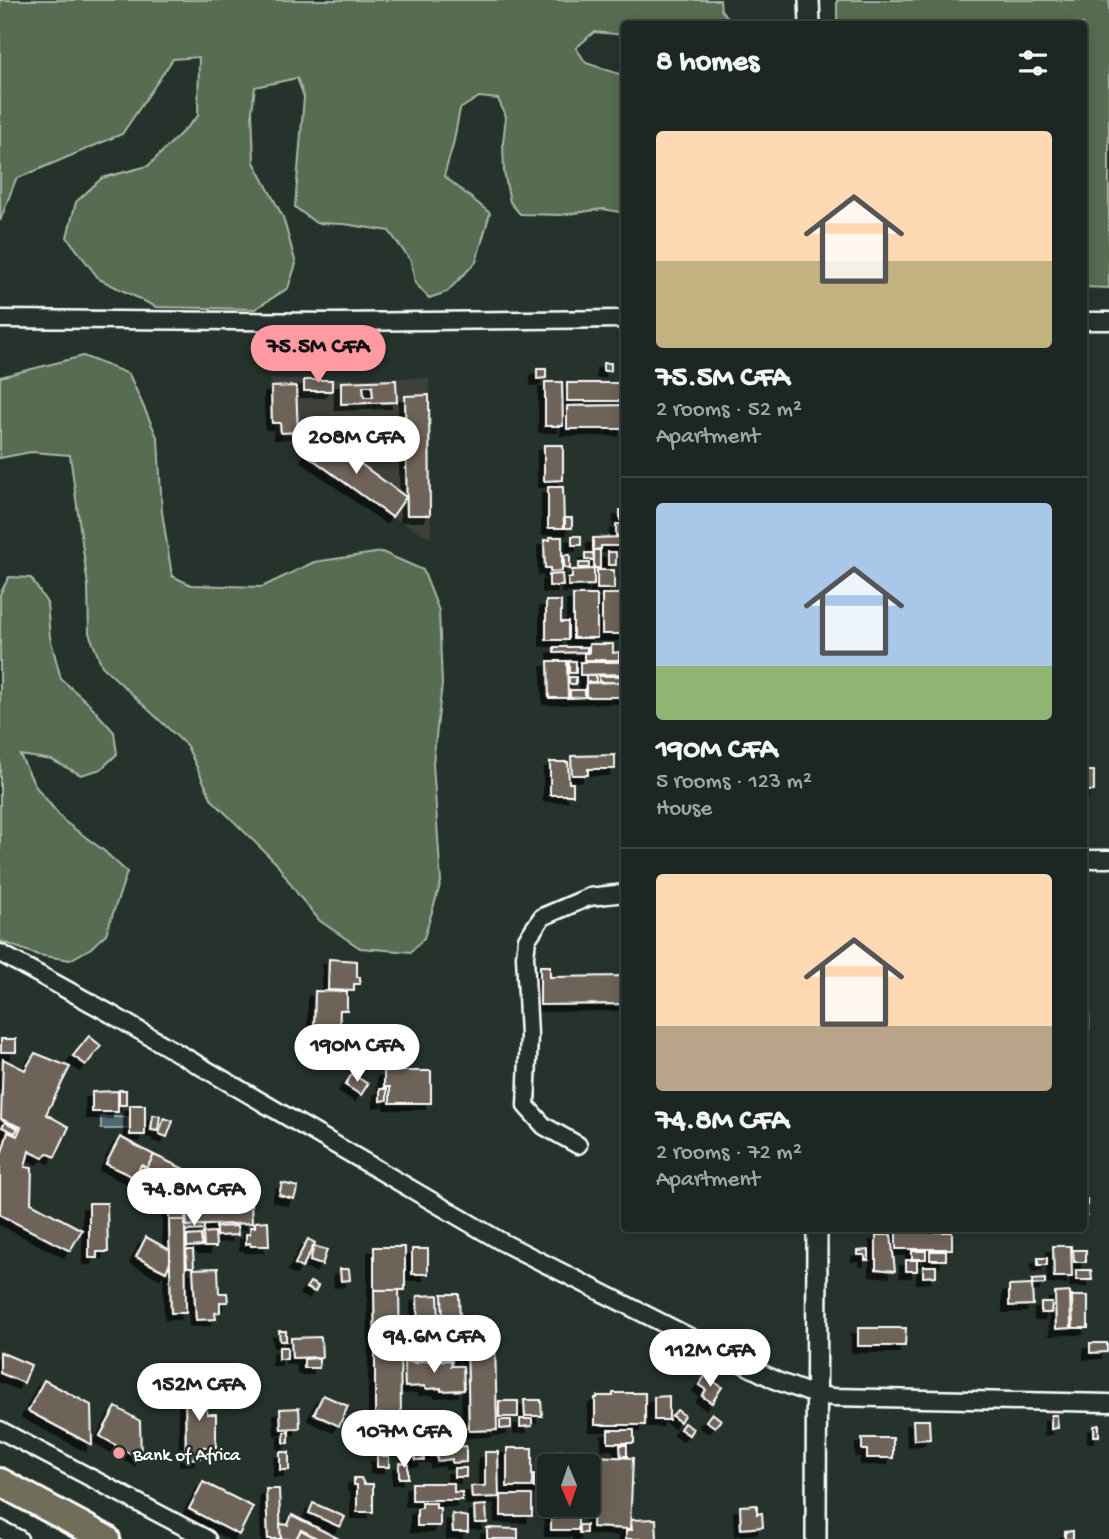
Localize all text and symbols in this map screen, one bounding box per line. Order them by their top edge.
icon: filters [1014,44,1052,82]
text: 8 homes [656,46,759,81]
icon: home [791,176,917,302]
pin: 75.5M CFA [238,326,398,385]
text: 75.5M CFA [267,334,369,361]
text: 75.5M CFA [656,362,790,397]
text: 2 rooms · 52 m² [656,397,802,424]
pin: 208M CFA [284,416,428,476]
text: Apartment [656,424,760,451]
text: 208M CFA [308,425,404,452]
icon: home [791,548,917,674]
text: 190M CFA [656,734,777,769]
text: 5 rooms · 123 m² [656,769,812,796]
text: House [656,796,712,823]
icon: home [791,919,917,1045]
pin: 190M CFA [285,1024,429,1084]
text: 190M CFA [310,1033,404,1060]
text: 74.8M CFA [656,1105,789,1140]
text: 2 rooms · 72 m² [656,1140,802,1167]
text: Apartment [656,1167,760,1194]
pin: 74.8M CFA [114,1168,274,1228]
text: 74.8M CFA [143,1177,245,1204]
pin: 94.6M CFA [354,1316,514,1375]
text: 94.6M CFA [384,1324,484,1351]
pin: 112M CFA [638,1330,782,1389]
text: 112M CFA [665,1338,755,1365]
pin: 152M CFA [127,1364,271,1423]
text: 152M CFA [153,1372,245,1399]
pin: 107M CFA [332,1410,476,1470]
text: 107M CFA [357,1419,451,1446]
marker: Bank of Africa [111,1445,127,1461]
place label: Bank of Africa [132,1445,242,1468]
north arrow [537,1454,600,1517]
map controls [537,1454,600,1517]

